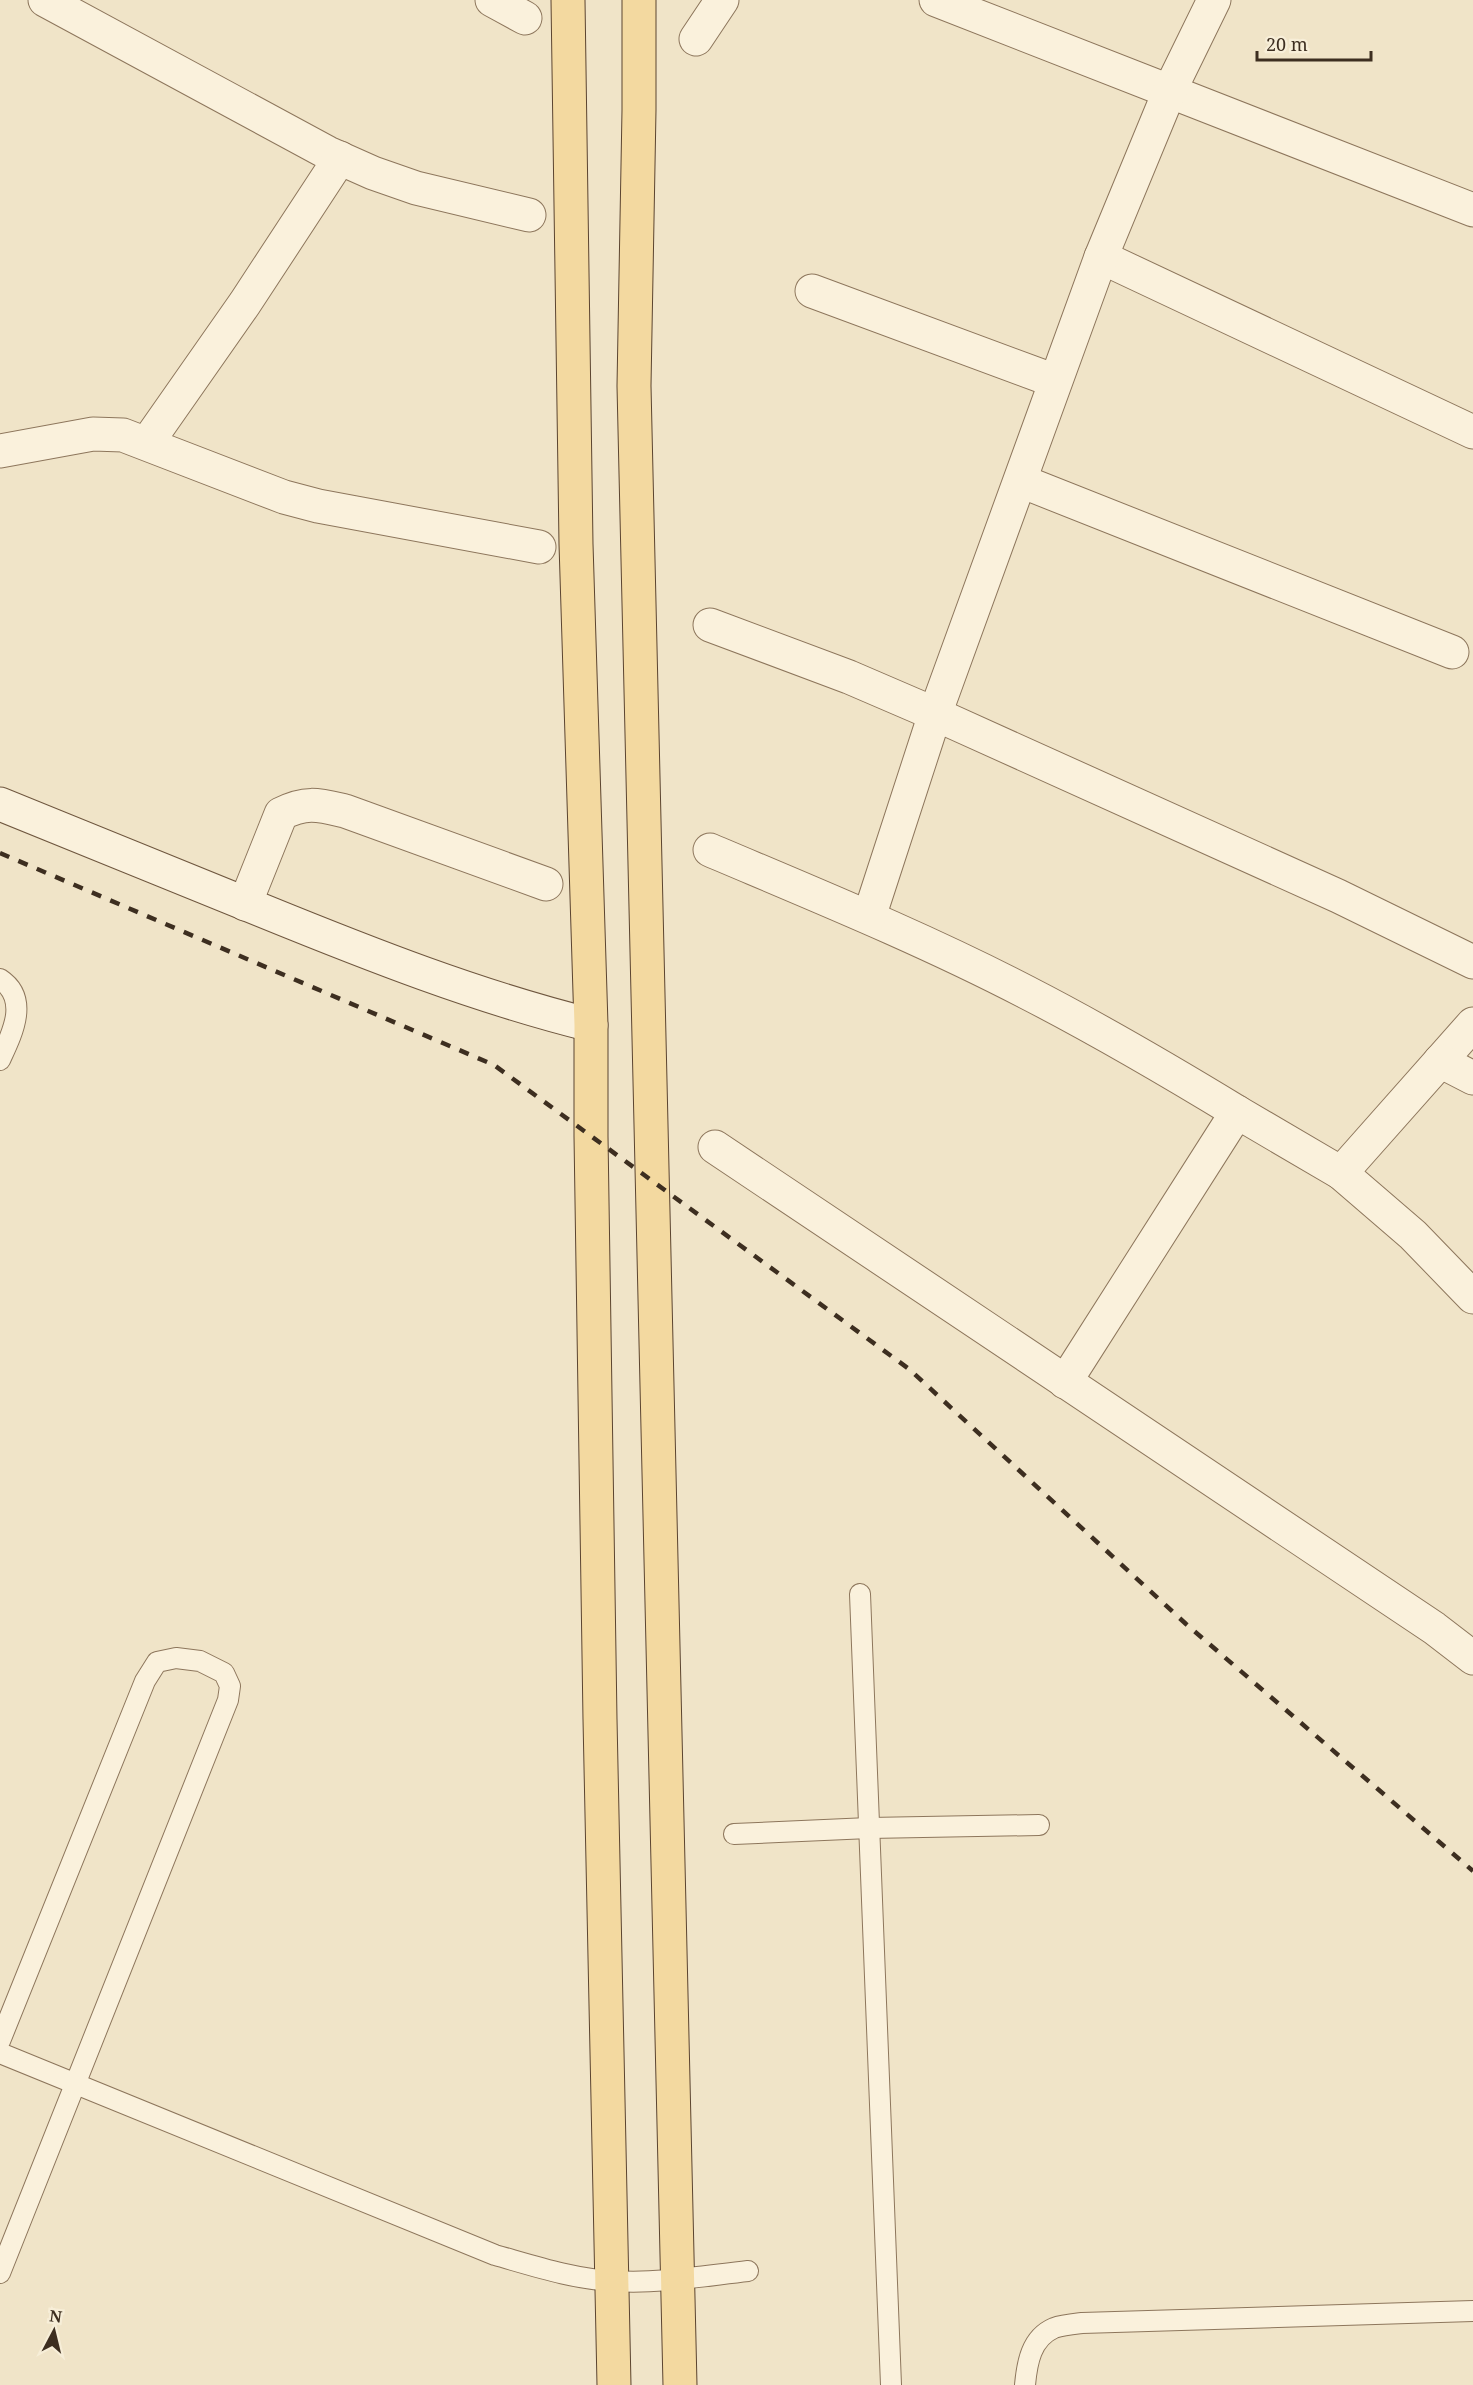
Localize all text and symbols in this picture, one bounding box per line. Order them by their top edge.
scale bar [1257,24,1371,62]
text: 20 m [1266,32,1308,56]
north arrow [24,2301,84,2361]
text: N [48,2304,64,2328]

